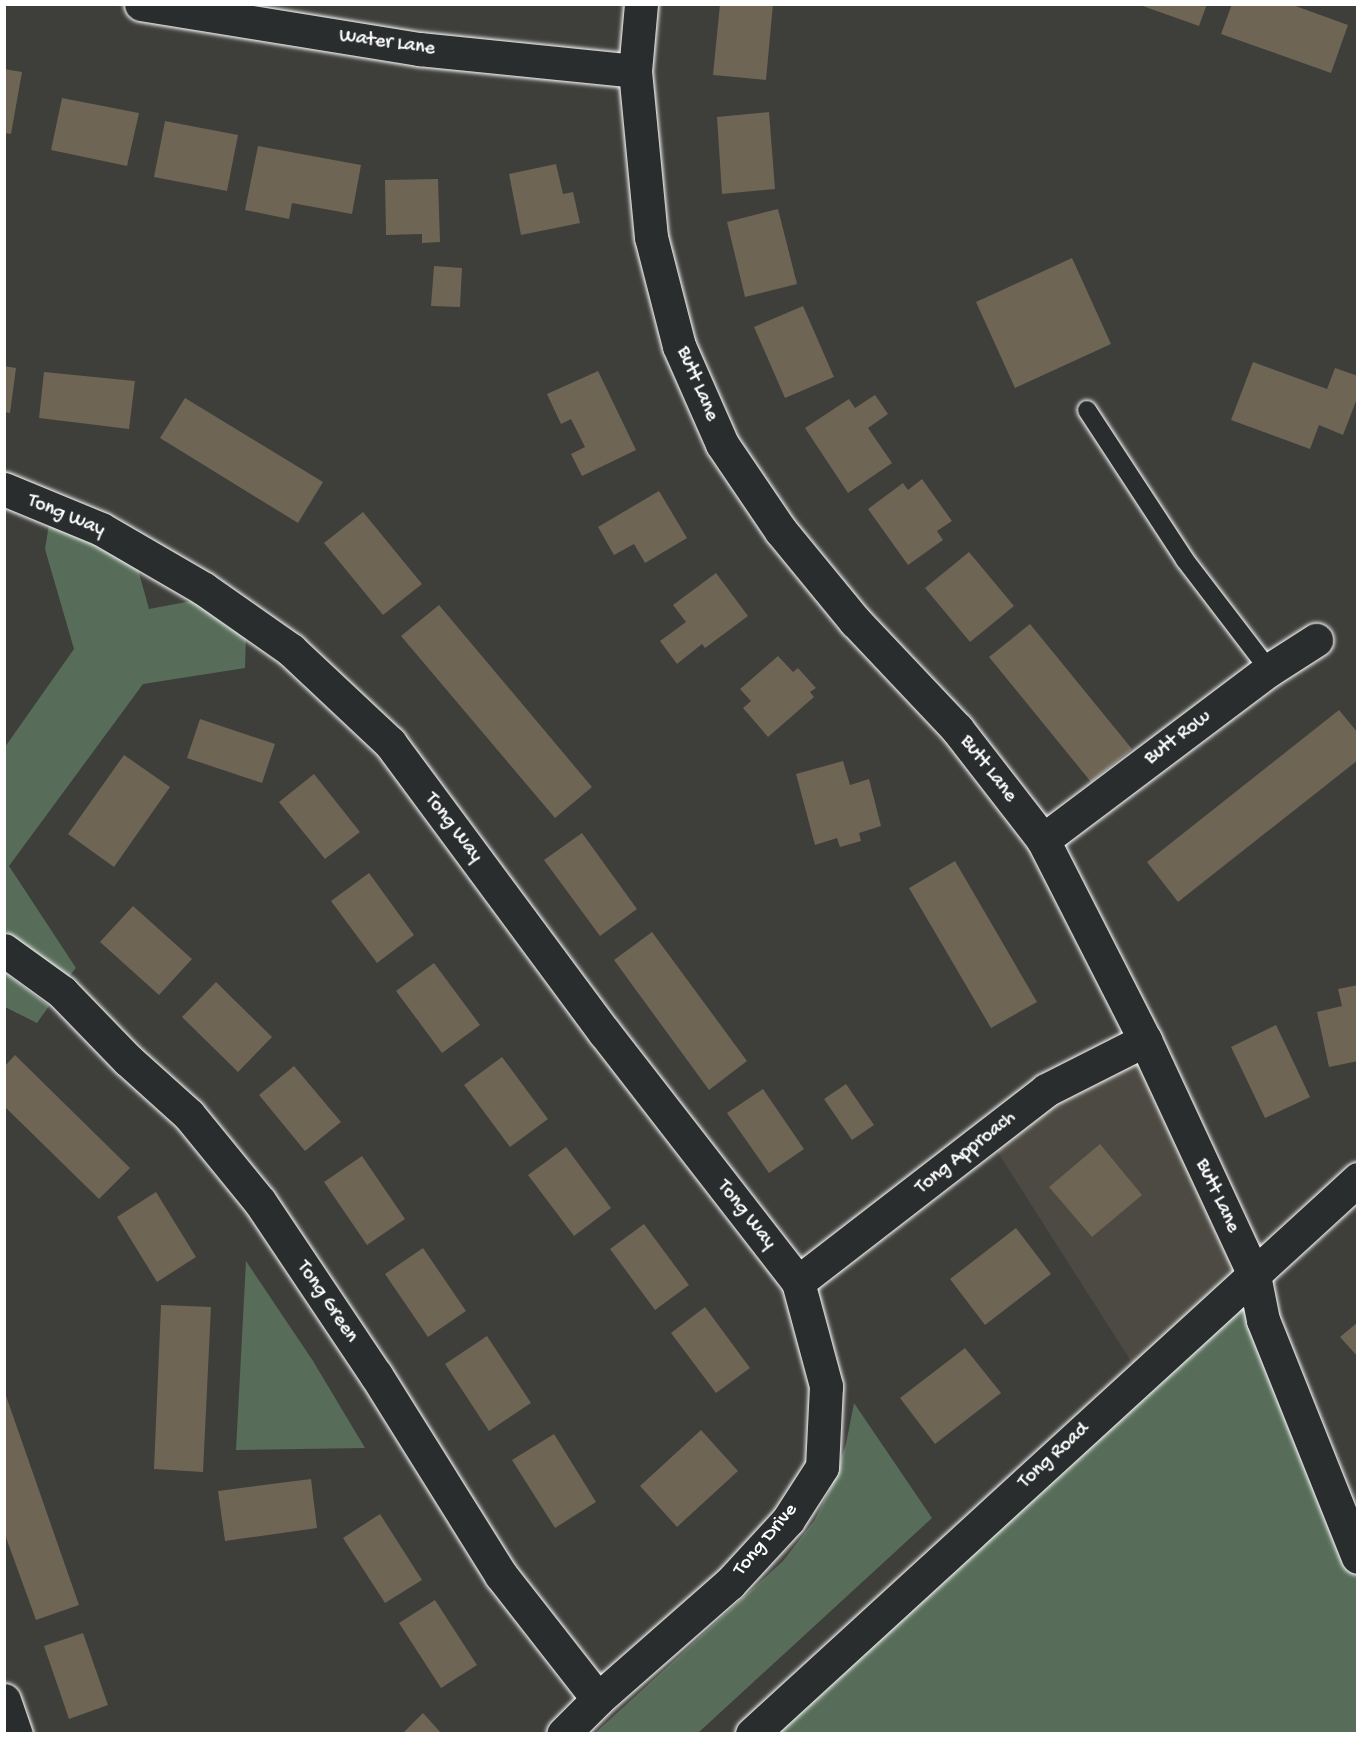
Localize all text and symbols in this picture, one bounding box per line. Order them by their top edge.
street label: Water Lane [337,24,437,62]
street label: Butt Lane [671,343,723,425]
street label: Tong Way [24,489,108,543]
street label: Butt Row [1140,705,1216,771]
street label: Butt Lane [954,731,1022,807]
street label: Tong Way [419,788,487,868]
street label: Tong Approach [911,1106,1021,1200]
street label: Butt Lane [1189,1155,1245,1237]
street label: Tong Way [711,1175,781,1255]
street label: Tong Green [291,1257,363,1347]
street label: Tong Road [1014,1418,1094,1494]
street label: Tong Drive [729,1499,803,1581]

